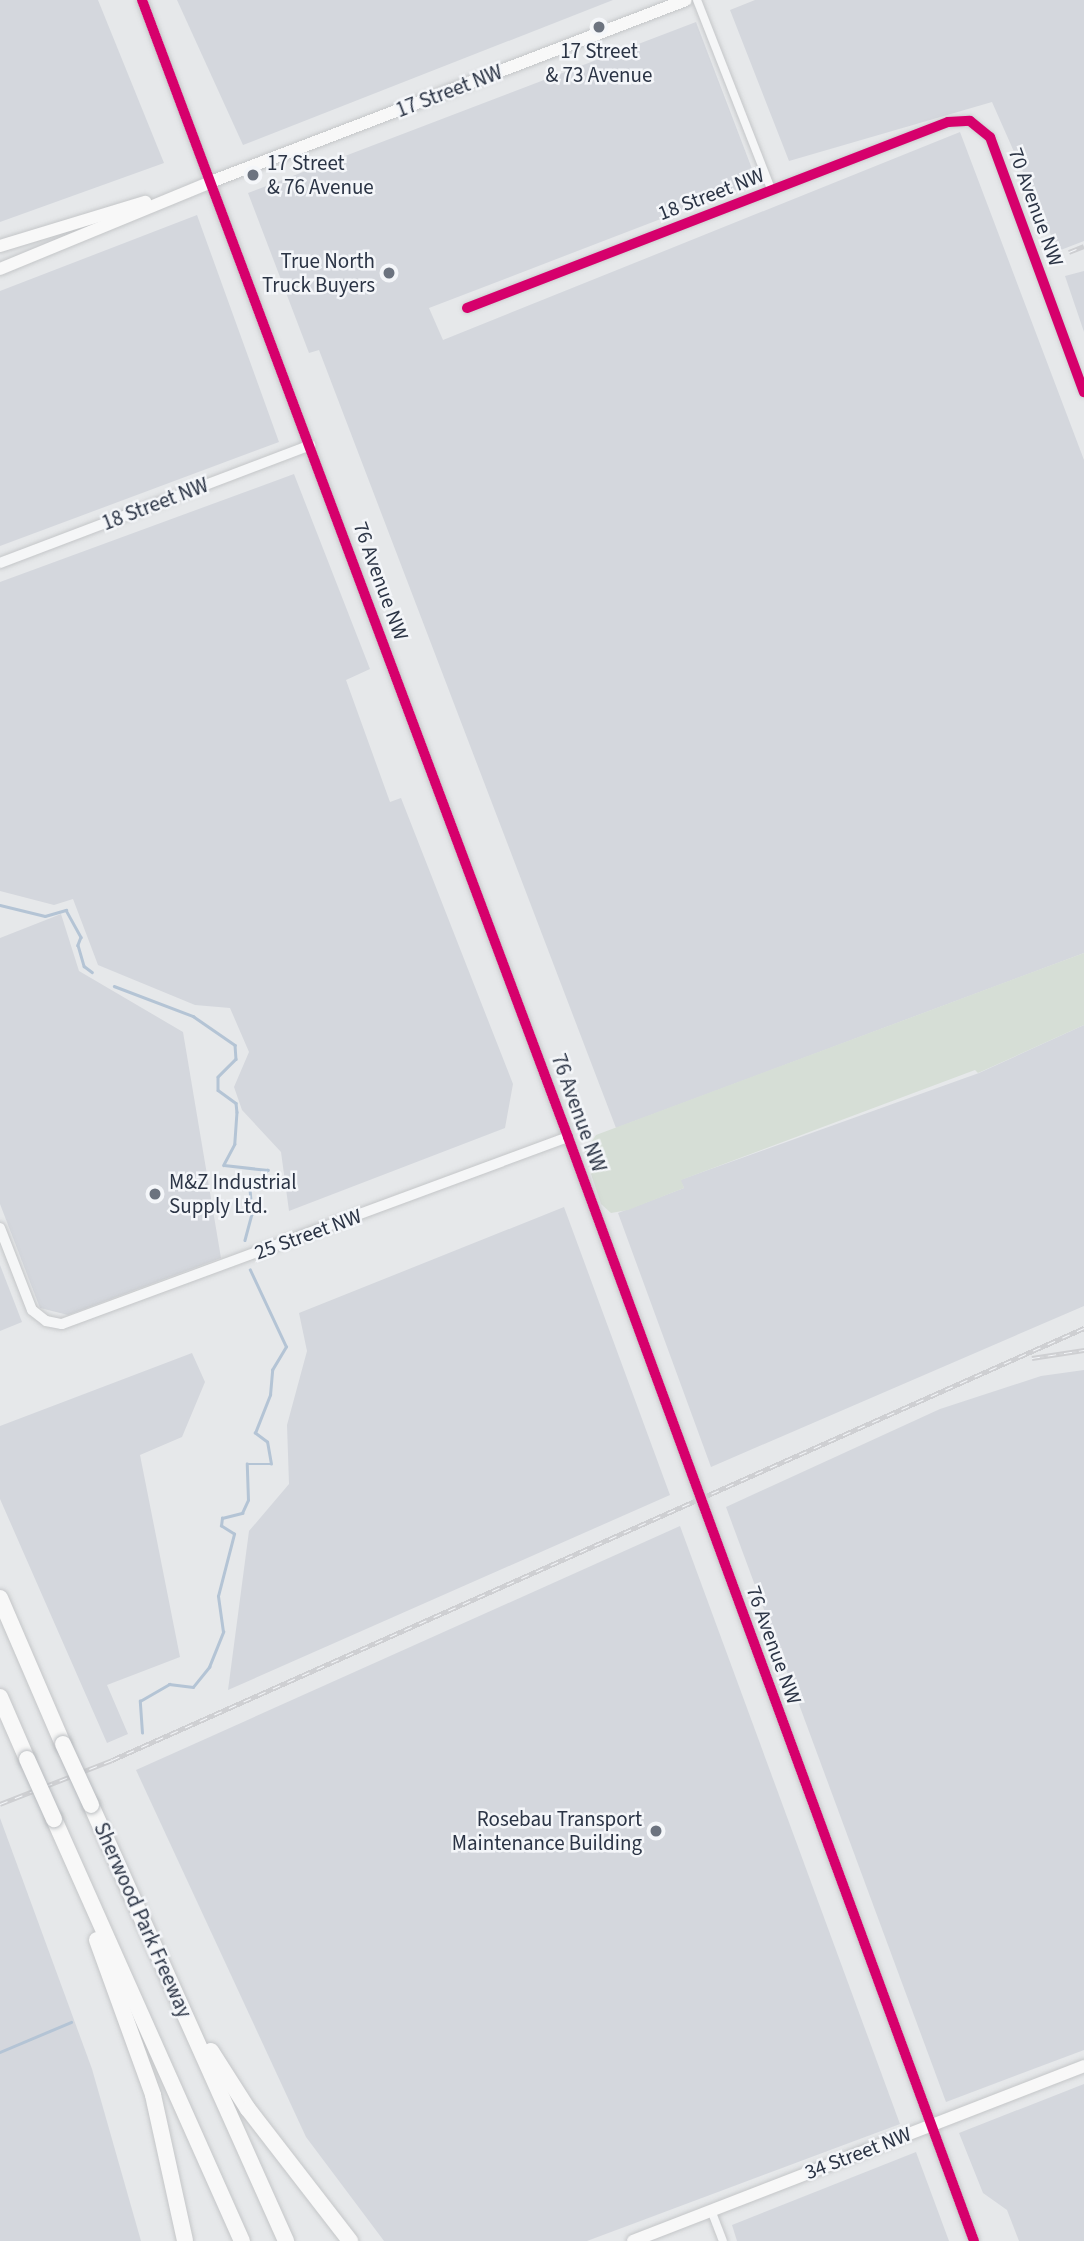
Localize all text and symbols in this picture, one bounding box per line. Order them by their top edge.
marker: 17 Street & 73 Avenue [591,19,607,35]
place label: 17 Street & 73 Avenue [546,38,652,88]
street label: 17 Street NW [392,59,506,123]
street label: 70 Avenue NW [1003,144,1069,270]
place label: 17 Street & 76 Avenue [267,150,374,200]
street label: 18 Street NW [654,162,768,226]
marker: 17 Street & 76 Avenue [245,167,261,183]
place label: True North Truck Buyers [262,248,375,298]
marker: True North Truck Buyers [381,265,397,281]
street label: 18 Street NW [98,472,212,536]
street label: 76 Avenue NW [348,518,414,644]
street label: 76 Avenue NW [546,1050,612,1176]
place label: M&Z Industrial Supply Ltd. [169,1169,297,1219]
marker: M&Z Industrial Supply Ltd. [147,1186,163,1202]
street label: 25 Street NW [251,1203,365,1265]
street label: 76 Avenue NW [741,1582,807,1708]
place label: Rosebau Transport Maintenance Building [452,1806,642,1856]
street label: Sherwood Park Freeway [89,1818,197,2022]
marker: Rosebau Transport Maintenance Building [648,1823,664,1839]
street label: 34 Street NW [801,2121,915,2185]

